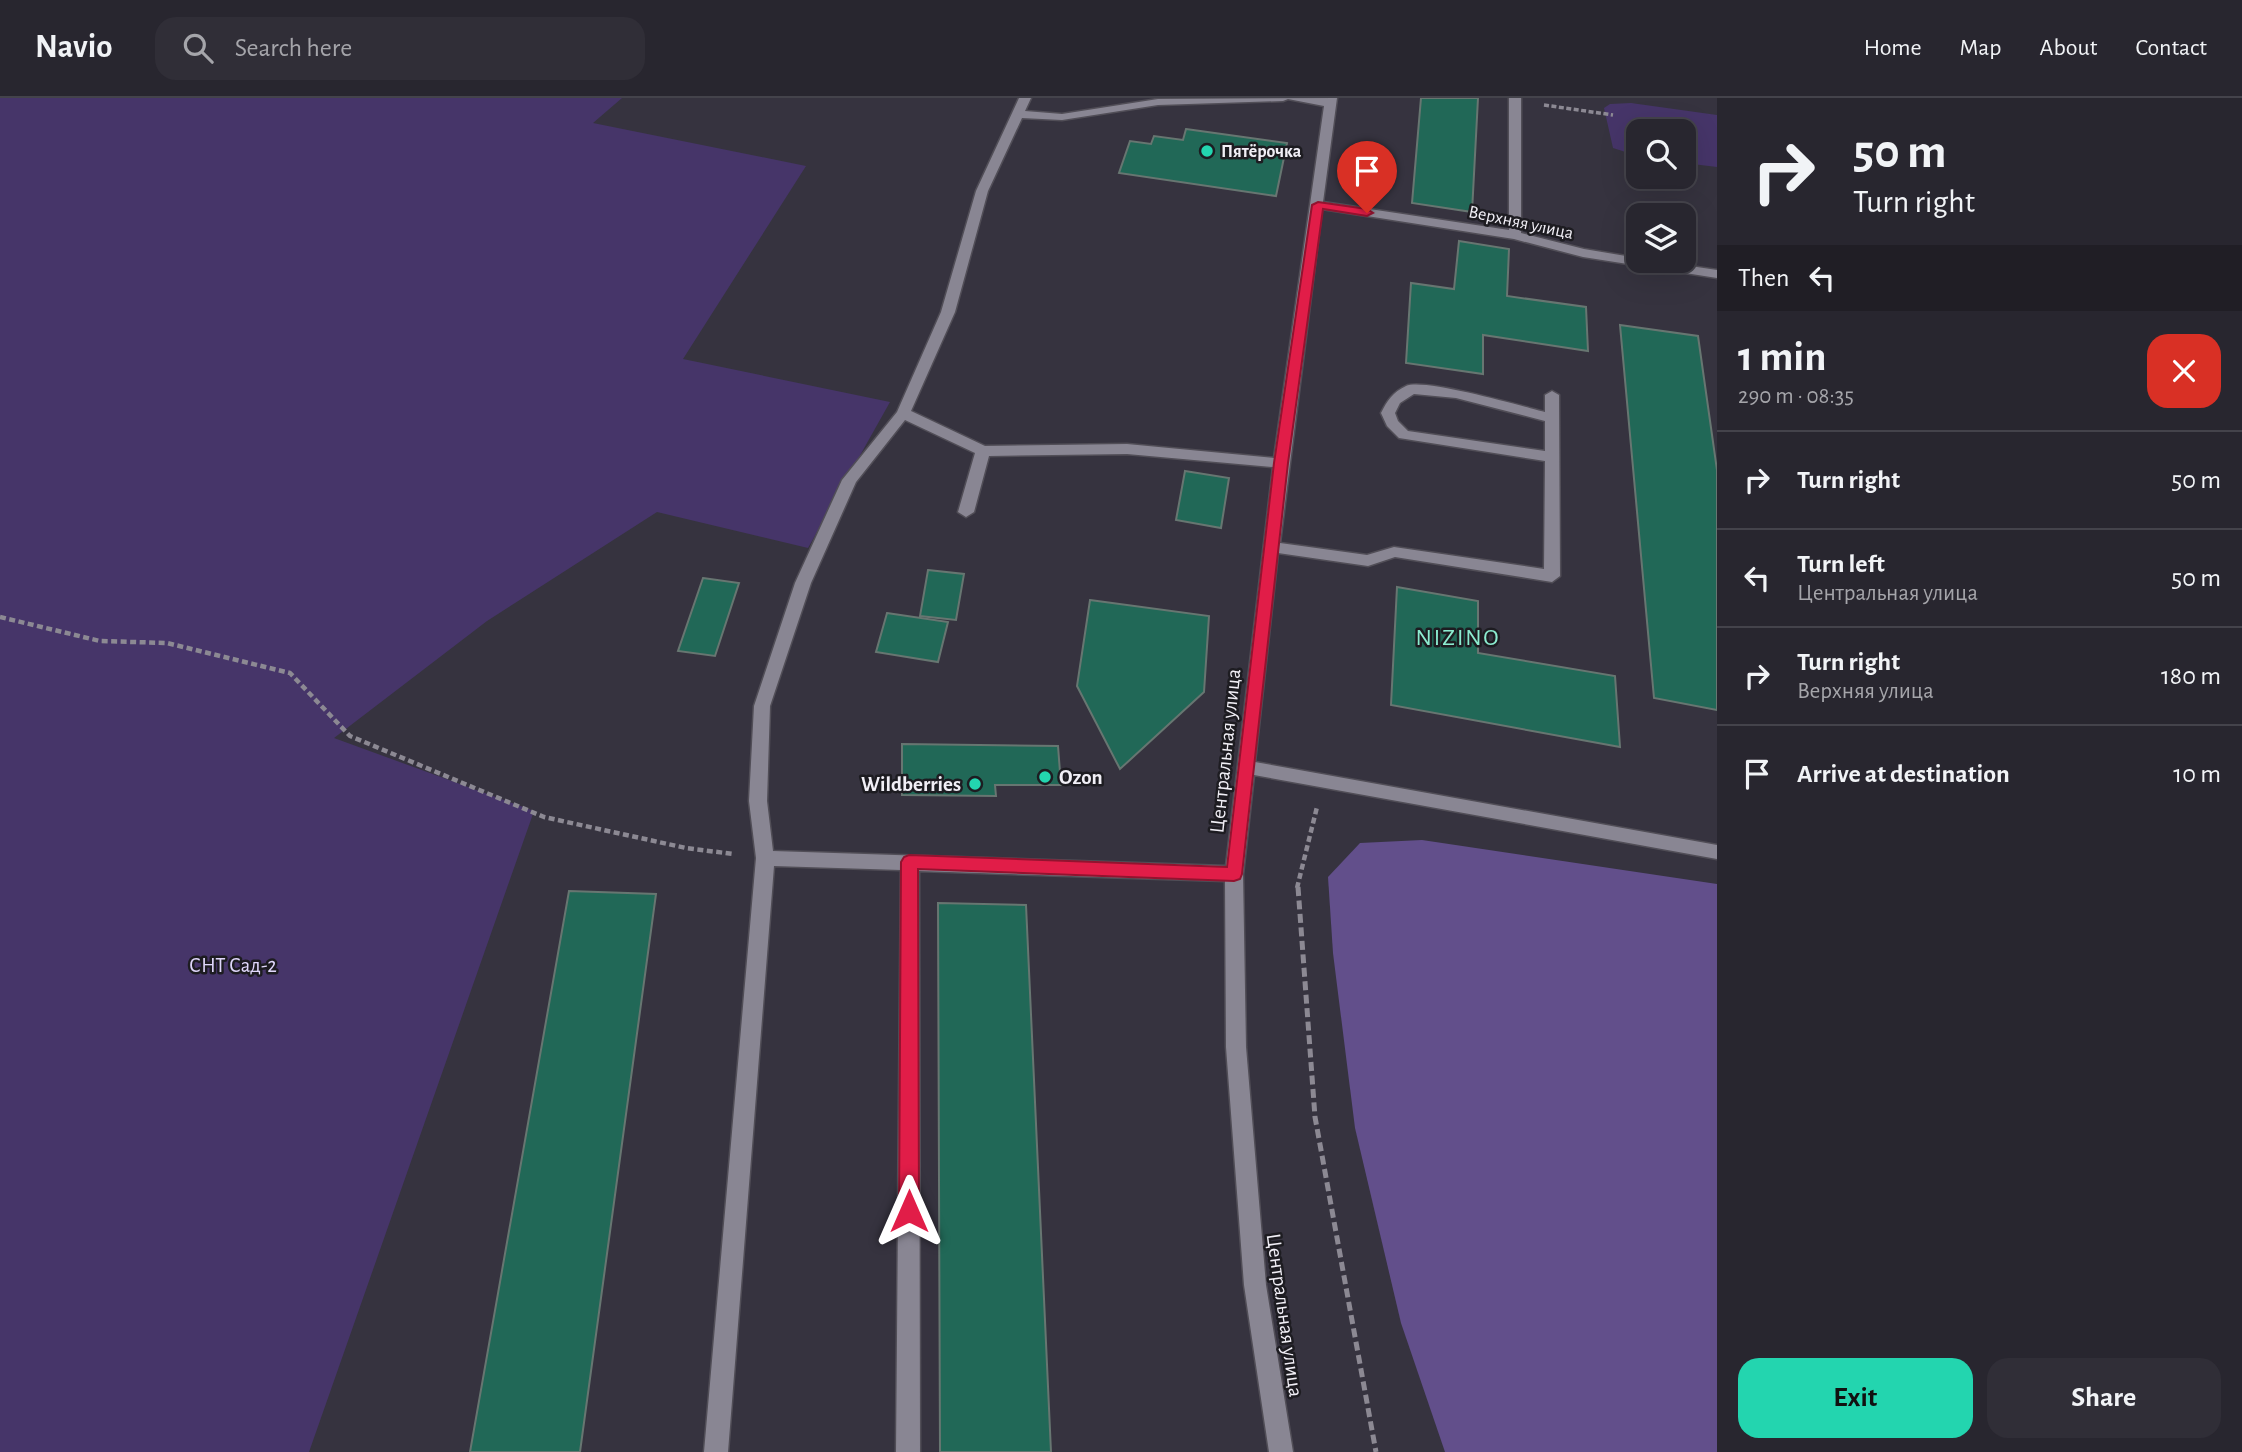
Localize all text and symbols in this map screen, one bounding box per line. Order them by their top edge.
search box [155,17,645,80]
icon: search [179,29,217,67]
text: Navio [35,31,113,64]
text: Search here [235,35,352,61]
text: Home [1864,36,1922,60]
text: Map [1960,36,2002,60]
text: About [2040,36,2097,60]
text: Contact [2135,36,2207,60]
map controls [1626,119,1696,273]
button: search [1626,119,1696,189]
icon: right [1738,126,1829,217]
text: 50 m [1853,128,1947,177]
pin [1337,141,1397,213]
marker: Пятёрочка [1199,143,1215,159]
place label: Пятёрочка [1221,143,1302,161]
icon: arrive [1348,152,1386,190]
text: Turn right [1853,186,1975,218]
street label: Верхняя улица [1467,203,1575,243]
button: layers [1626,203,1696,273]
icon: left [1803,259,1841,297]
text: Then [1738,265,1789,291]
button: close [2147,334,2221,408]
text: 1 min [1738,336,1827,378]
text: 290 m · 08:35 [1738,385,1854,408]
icon: right [1738,461,1776,499]
text: Turn right [1797,467,1900,493]
text: 50 m [2171,467,2221,493]
text: Turn left [1797,551,1885,577]
icon: left [1738,559,1776,597]
text: 50 m [2171,565,2221,591]
text: Центральная улица [1797,582,1978,605]
district label: NIZINO [1415,626,1501,650]
text: Turn right [1797,649,1900,675]
icon: right [1738,657,1776,695]
text: 180 m [2161,663,2221,689]
street label: Центральная улица [1206,667,1245,834]
text: Верхняя улица [1797,680,1934,703]
icon: arrive [1738,755,1776,793]
text: Arrive at destination [1797,761,2010,787]
text: 10 m [2173,761,2221,787]
place label: Ozon [1059,767,1103,788]
marker: Ozon [1037,769,1053,785]
place label: Wildberries [861,774,961,795]
marker: Wildberries [967,776,983,792]
park label: СНТ Сад-2 [189,955,277,976]
position arrow [872,1174,946,1248]
street label: Центральная улица [1263,1232,1306,1399]
button: Exit [1738,1358,1973,1438]
button: Share [1987,1358,2221,1438]

